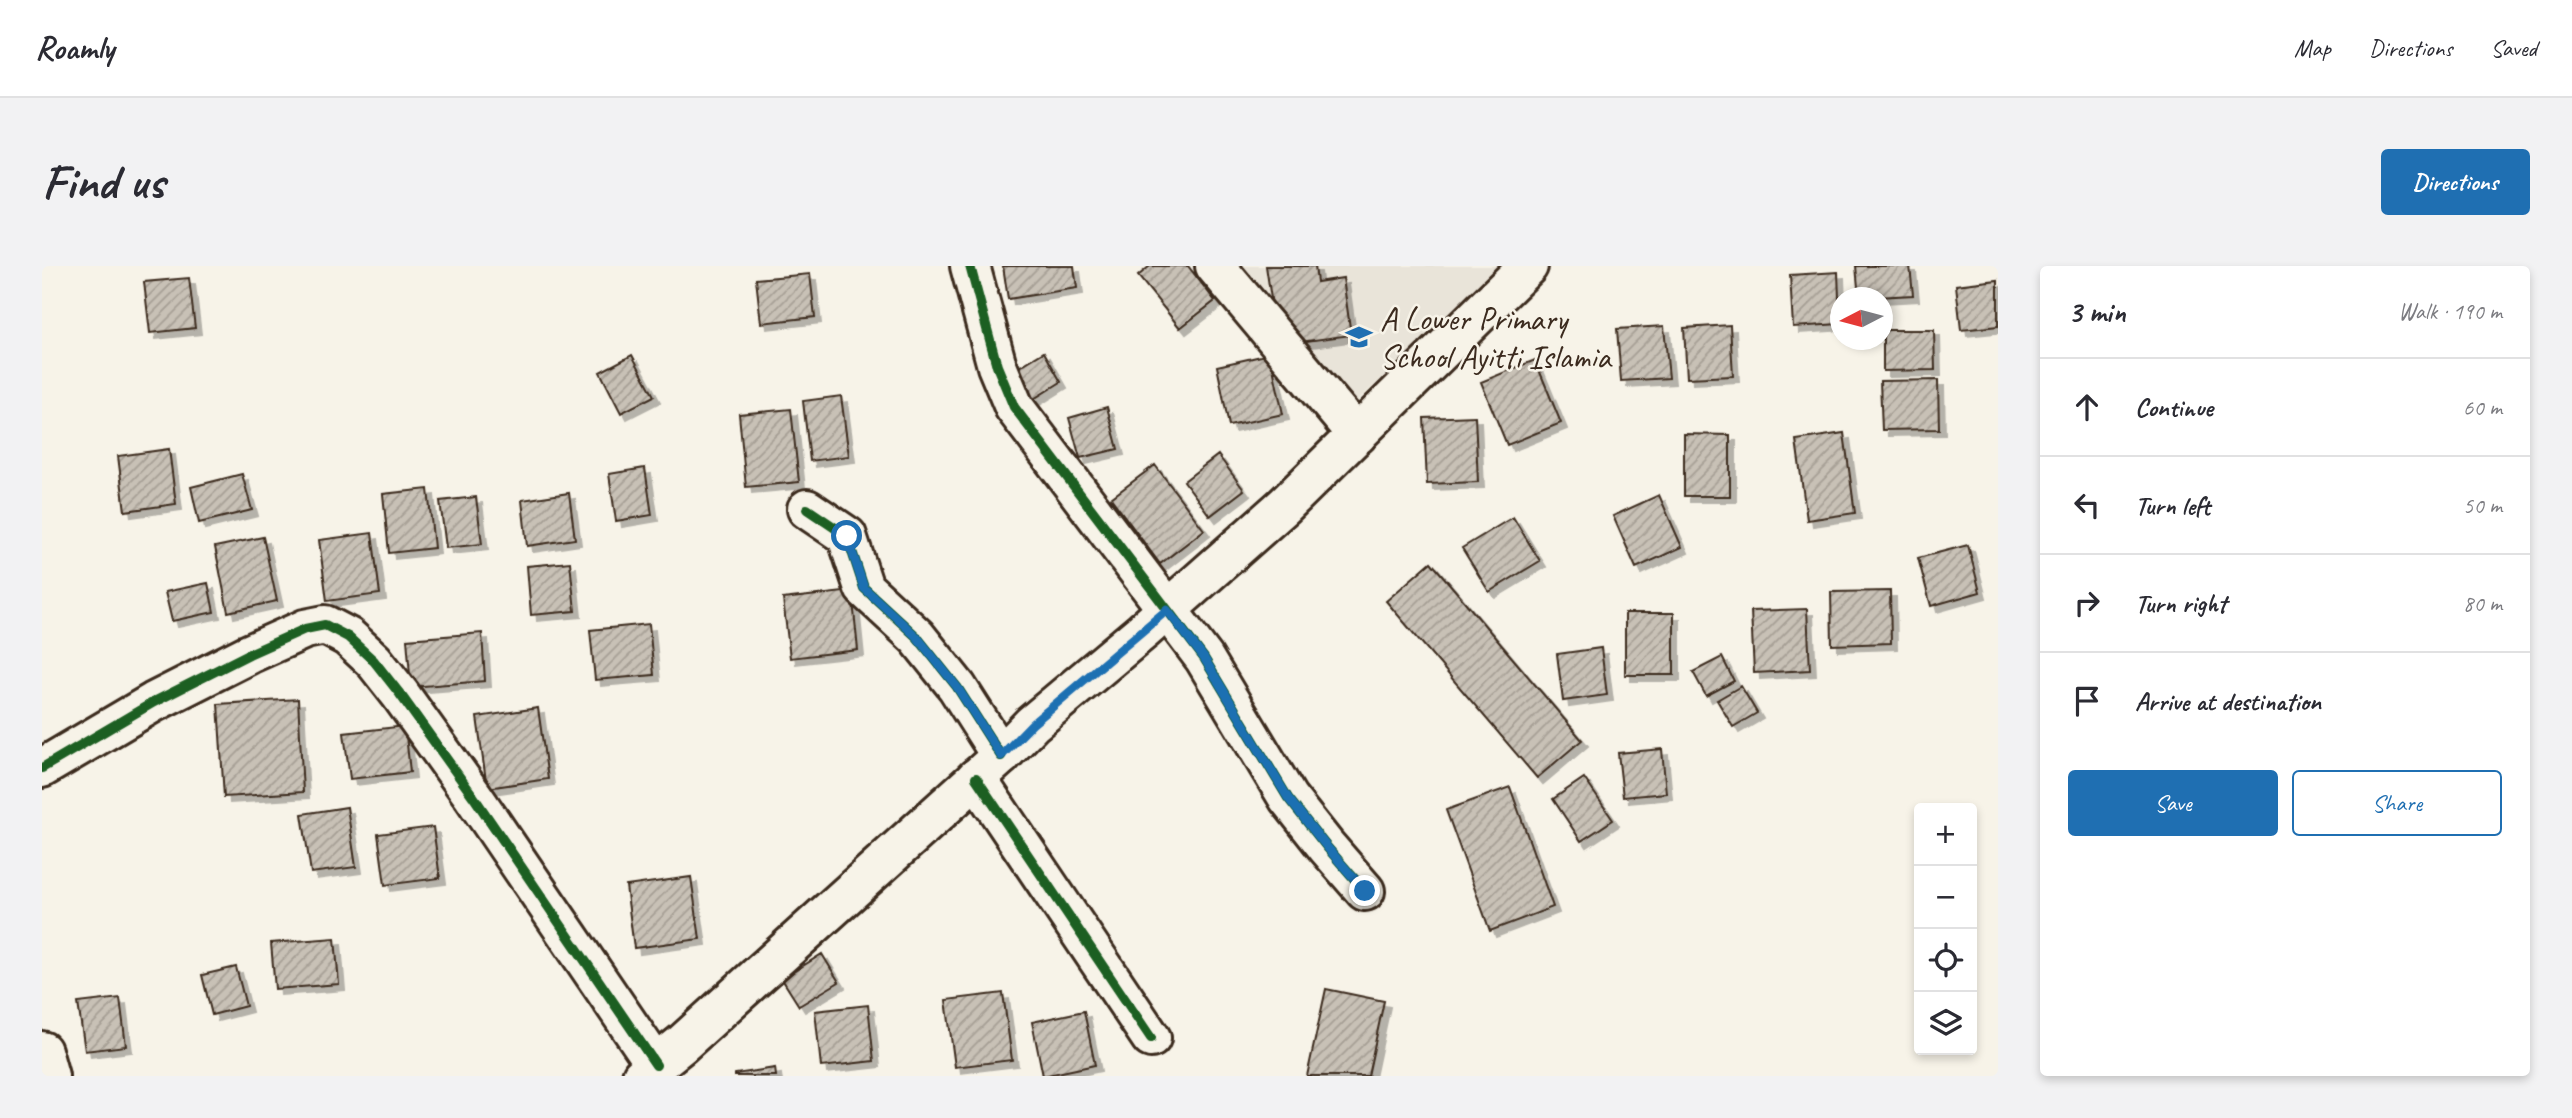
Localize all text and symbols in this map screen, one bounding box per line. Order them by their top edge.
text: Roamly [35,27,114,69]
text: Map [2294,33,2331,63]
text: Directions [2369,33,2452,63]
text: Saved [2490,33,2537,63]
button: Directions [2381,149,2530,215]
text: Find us [42,151,164,213]
north arrow [1830,287,1893,350]
text: 3 min [2068,293,2125,331]
text: Walk · 190 m [2398,297,2502,326]
place label: A Lower Primary School Ayitti Islamia [1380,298,1613,378]
school or university icon: A Lower Primary School Ayitti Islamia [1344,322,1374,352]
icon: ahead [2068,388,2106,426]
text: Continue [2135,391,2213,424]
text: 60 m [2463,393,2502,422]
icon: left [2068,486,2106,524]
text: Turn left [2135,489,2210,522]
text: 50 m [2463,491,2502,520]
route start [831,520,862,551]
icon: right [2068,584,2106,622]
text: Turn right [2135,587,2226,620]
text: 80 m [2463,589,2502,618]
icon: arrive [2068,682,2106,720]
text: Arrive at destination [2135,685,2321,718]
button: Save [2068,770,2278,836]
button: Share [2292,770,2502,836]
map controls [1914,803,1977,1055]
button: + [1914,803,1977,866]
button: − [1914,866,1977,929]
route end [1349,875,1380,906]
button: locate [1914,929,1977,992]
button: layers [1914,992,1977,1055]

